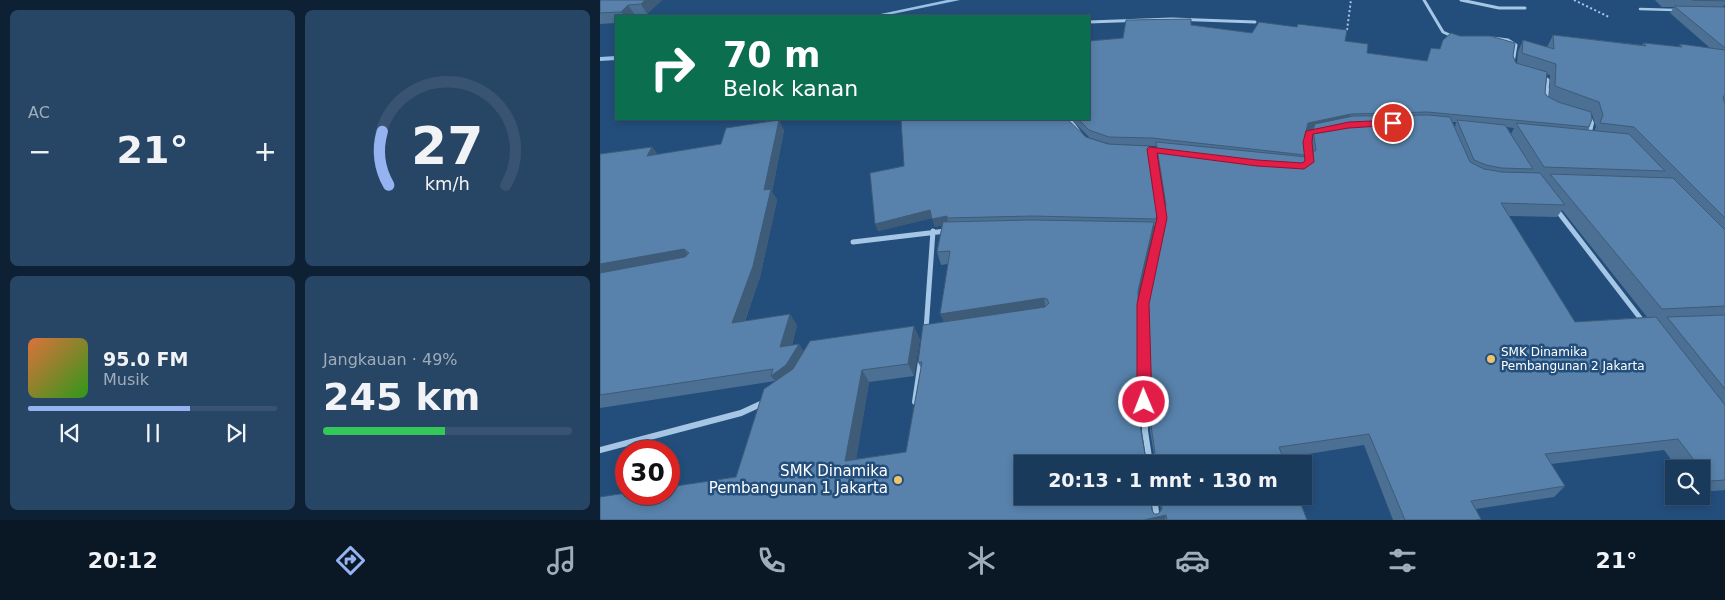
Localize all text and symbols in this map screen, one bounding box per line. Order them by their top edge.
icon: right [640,35,705,100]
text: 70 m [723,35,820,75]
text: Belok kanan [723,76,858,101]
pin [1372,102,1414,144]
text: AC [28,103,50,122]
icon: arrive [1379,109,1407,137]
text: 27 [411,116,484,176]
text: 21° [117,128,188,172]
text: − [28,135,51,168]
text: + [254,135,277,168]
text: km/h [425,173,470,194]
place label: SMK Dinamika Pembangunan 2 Jakarta [1501,345,1644,373]
text: 95.0 FM [103,348,188,370]
text: Jangkauan · 49% [323,350,458,369]
marker: SMK Dinamika Pembangunan 2 Jakarta [1485,353,1497,365]
text: Musik [103,370,149,389]
text: 245 km [323,375,480,419]
position arrow [1117,375,1169,427]
icon: previous [56,419,84,447]
icon: pause [139,419,167,447]
icon: next [222,419,250,447]
speed limit sign: 30 [615,440,680,505]
map controls [1665,460,1710,505]
button: search [1665,460,1710,505]
place label: SMK Dinamika Pembangunan 1 Jakarta [709,462,888,497]
text: 20:13 · 1 mnt · 130 m [1048,469,1278,491]
marker: SMK Dinamika Pembangunan 1 Jakarta [892,474,904,486]
icon: directions [333,543,368,578]
icon: music [544,543,579,578]
icon: phone [754,543,789,578]
icon: climate [964,543,999,578]
icon: car [1175,543,1210,578]
icon: filters [1385,543,1420,578]
text: 20:12 [88,548,158,573]
text: 21° [1596,548,1637,573]

